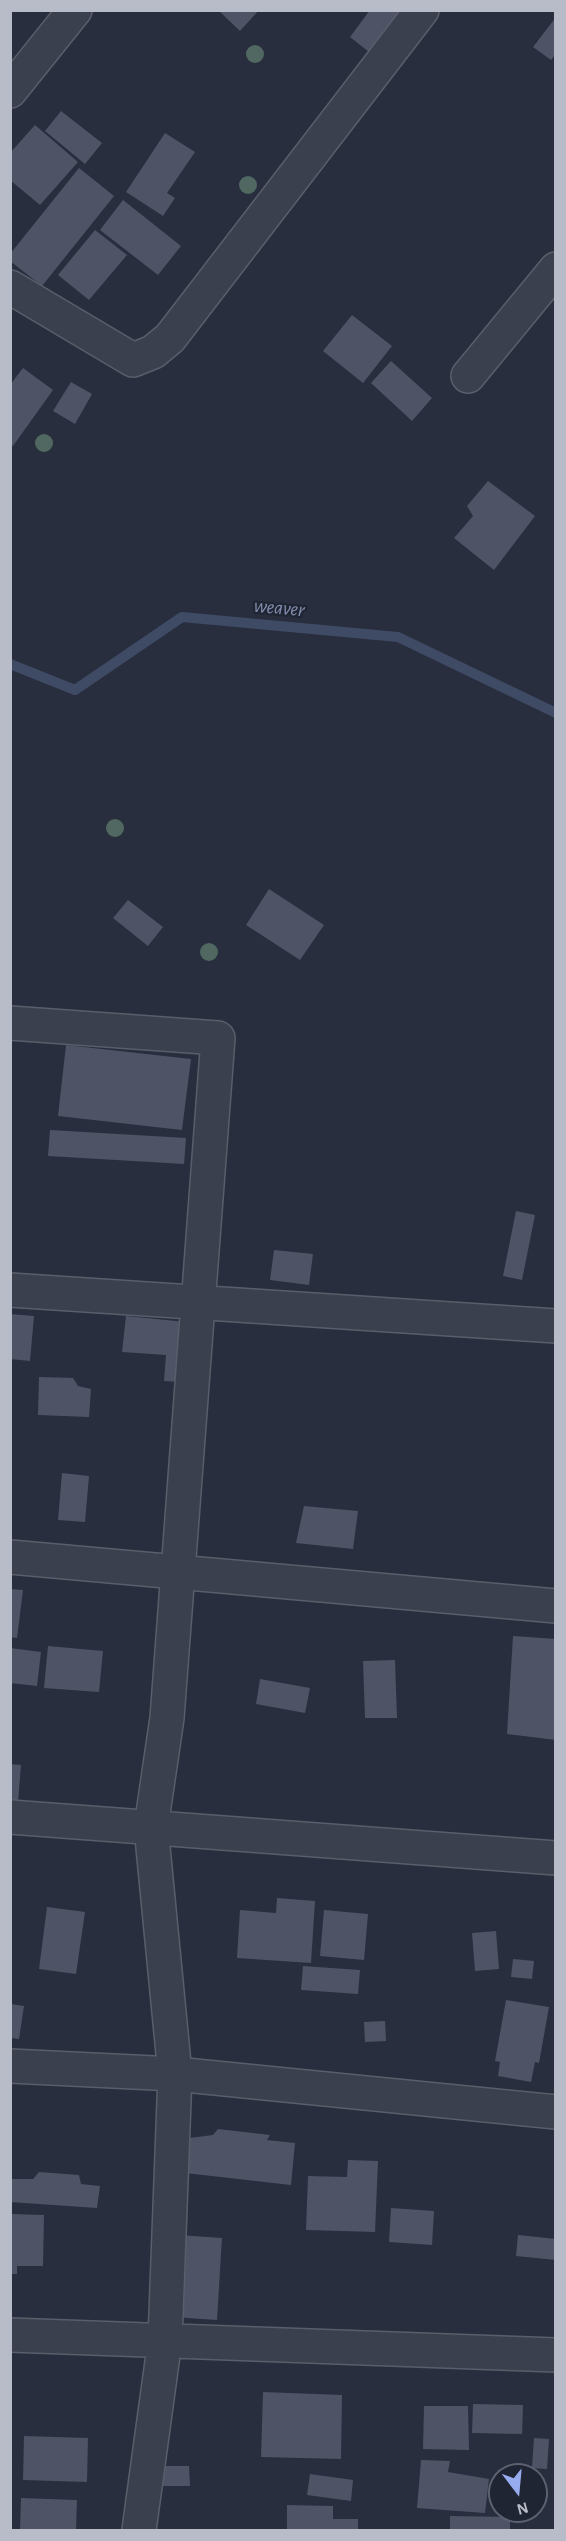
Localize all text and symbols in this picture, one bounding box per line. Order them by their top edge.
water label: weaver [252,594,306,622]
north arrow [488,2463,548,2523]
text: N [515,2499,530,2518]

